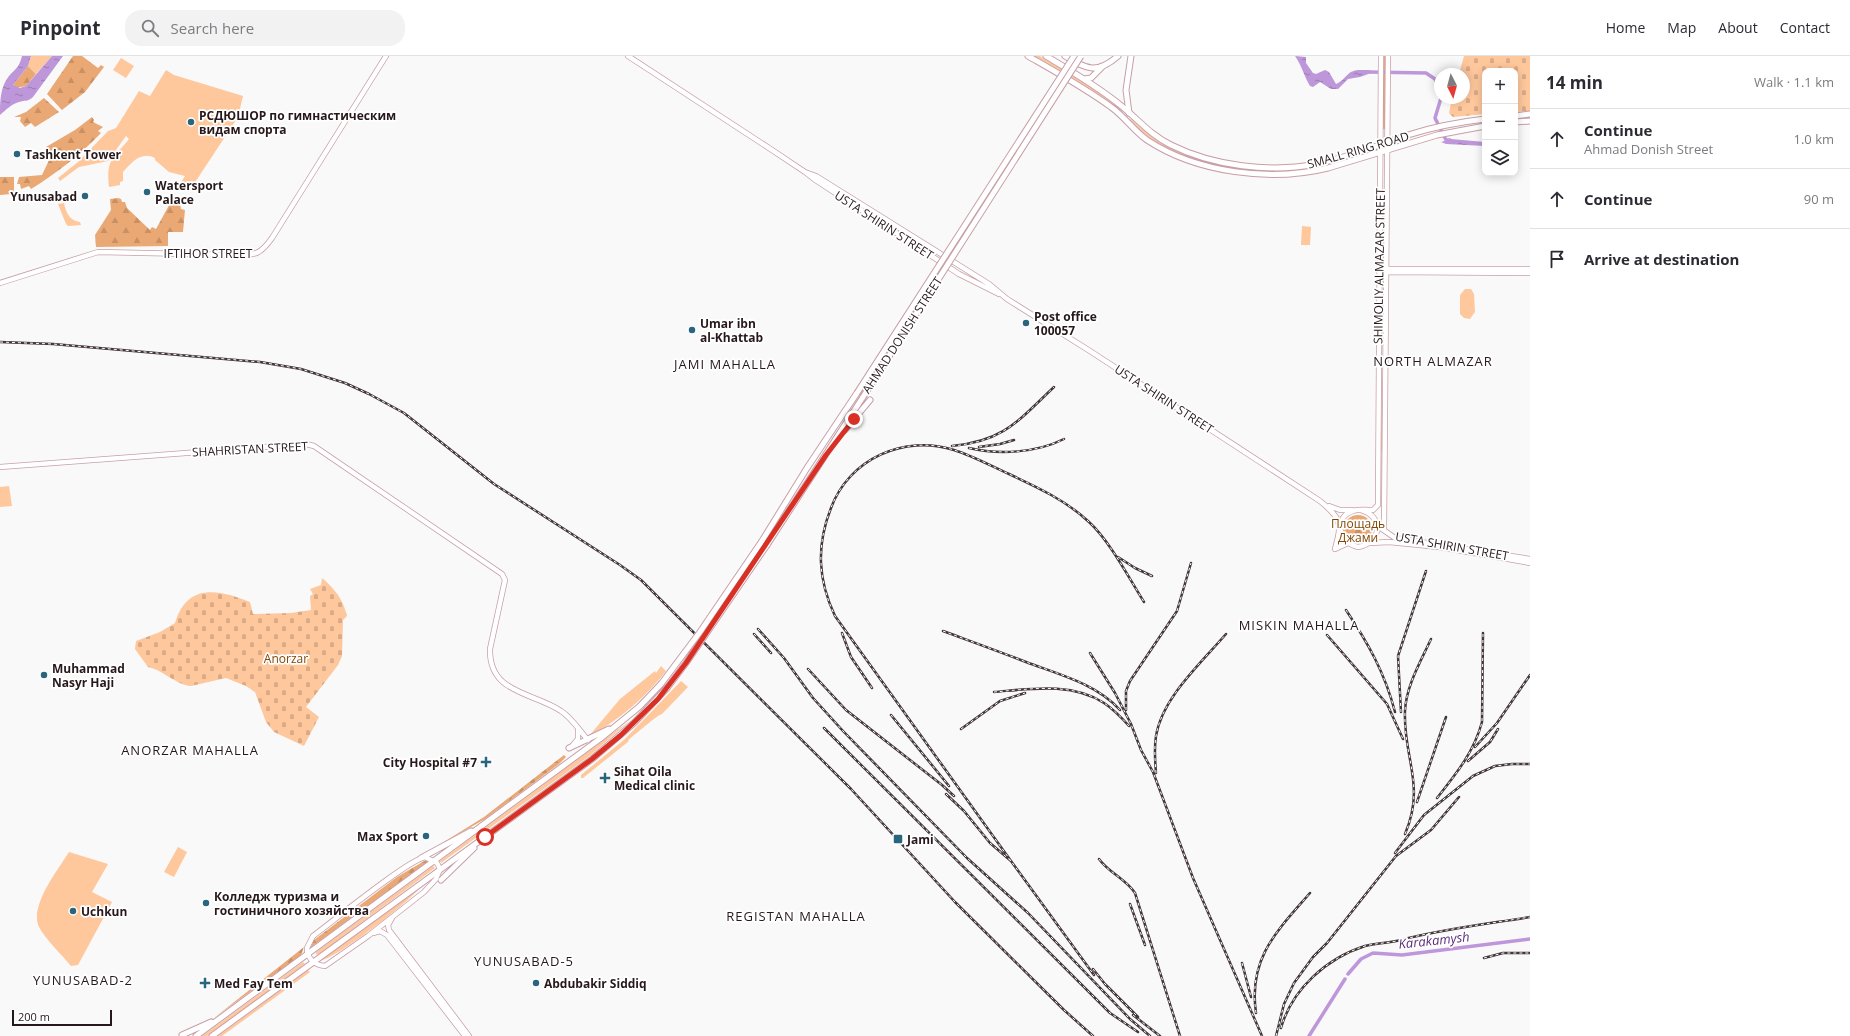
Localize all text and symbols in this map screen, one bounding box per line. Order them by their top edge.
search box [125,10,405,46]
text: Pinpoint [20,15,101,41]
icon: search [139,17,161,39]
text: Search here [171,18,254,38]
text: Home [1606,18,1645,37]
text: Map [1667,18,1696,37]
text: About [1718,18,1758,37]
text: Contact [1780,18,1830,37]
north arrow [1434,68,1470,104]
map controls [1482,68,1518,176]
button: + [1482,68,1518,104]
text: 14 min [1546,71,1603,94]
text: Walk · 1.1 km [1754,73,1834,91]
button: − [1482,104,1518,140]
place label: РСДЮШОР по гимнастическим видам спорта [199,107,396,138]
marker: РСДЮШОР по гимнастическим видам спорта [186,117,196,127]
text: Continue [1584,120,1652,140]
street label: SMALL RING ROAD [1305,127,1411,173]
icon: ahead [1546,128,1568,150]
text: 1.0 km [1793,130,1834,148]
button: layers [1482,140,1518,176]
text: Ahmad Donish Street [1584,140,1713,158]
place label: Tashkent Tower [25,146,122,163]
marker: Tashkent Tower [12,149,22,159]
place label: Watersport Palace [155,177,223,208]
marker: Watersport Palace [142,187,152,197]
street label: USTA SHIRIN STREET [831,187,937,264]
street label: SHIMOLIY ALMAZAR STREET [1369,187,1389,344]
place label: Yunusabad [10,188,77,205]
icon: ahead [1546,188,1568,210]
text: Continue [1584,189,1652,209]
text: 90 m [1804,190,1834,208]
marker: Yunusabad [80,191,90,201]
street label: IFTIHOR STREET [164,245,253,262]
icon: arrive [1546,248,1568,270]
text: Arrive at destination [1584,249,1739,269]
street label: AHMAD DONISH STREET [858,273,946,397]
place label: Post office 100057 [1034,308,1097,339]
place label: Umar ibn al-Khattab [700,315,764,346]
marker: Post office 100057 [1021,318,1031,328]
marker: Umar ibn al-Khattab [687,325,697,335]
district label: NORTH ALMAZAR [1373,352,1493,370]
district label: JAMI MAHALLA [672,355,776,373]
street label: USTA SHIRIN STREET [1111,361,1217,438]
route end [845,410,863,428]
street label: SHAHRISTAN STREET [192,437,309,461]
park label: Площадь Джами [1331,515,1385,546]
street label: USTA SHIRIN STREET [1394,528,1510,564]
district label: MISKIN MAHALLA [1239,616,1359,634]
park label: Anorzar [264,650,308,667]
place label: Muhammad Nasyr Haji [52,660,125,691]
marker: Muhammad Nasyr Haji [39,670,49,680]
district label: ANORZAR MAHALLA [121,741,259,759]
place label: City Hospital #7 [383,754,477,771]
marker: City Hospital #7 [480,756,492,768]
place label: Sihat Oila Medical clinic [614,763,695,794]
marker: Sihat Oila Medical clinic [599,772,611,784]
place label: Max Sport [357,828,418,845]
route start [476,828,494,846]
marker: Max Sport [421,831,431,841]
place label: Jami [906,831,934,848]
marker: Jami [892,833,904,845]
place label: Колледж туризма и гостиничного хозяйства [214,888,369,919]
marker: Колледж туризма и гостиничного хозяйства [201,898,211,908]
place label: Uchkun [81,903,127,920]
marker: Uchkun [68,906,78,916]
district label: REGISTAN MAHALLA [726,907,866,925]
water label: Karakamysh [1398,927,1470,953]
district label: YUNUSABAD-5 [474,952,574,970]
district label: YUNUSABAD-2 [33,971,133,989]
place label: Med Fay Tem [214,975,293,992]
place label: Abdubakir Siddiq [544,975,647,992]
marker: Med Fay Tem [199,977,211,989]
marker: Abdubakir Siddiq [531,978,541,988]
scale bar [12,1008,112,1027]
text: 200 m [18,1009,50,1024]

